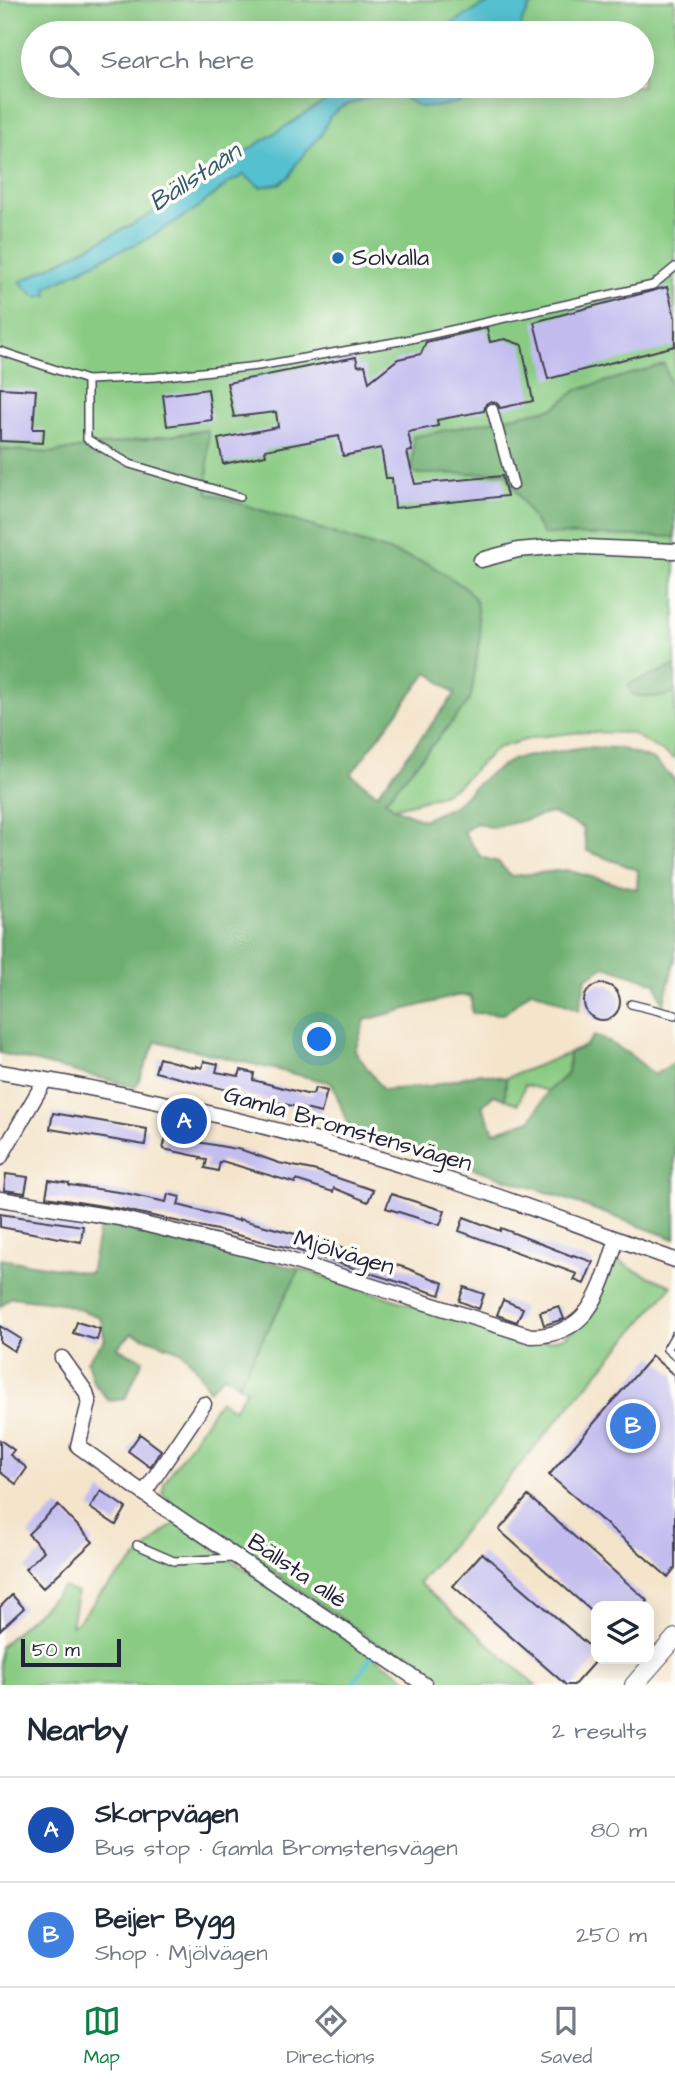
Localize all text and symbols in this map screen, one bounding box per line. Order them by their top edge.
search box [21,21,654,98]
icon: search [45,41,83,79]
text: Search here [101,42,254,78]
water label: Bällstaån [142,133,250,220]
place label: Solvalla [352,241,429,275]
marker: Solvalla [330,250,346,266]
your location [302,1022,336,1056]
street label: Gamla Bromstensvägen [220,1077,476,1182]
pin: A [161,1095,207,1147]
street label: Mjölvägen [289,1222,398,1285]
pin: B [610,1400,656,1452]
street label: Bällsta allé [241,1525,353,1617]
map controls [591,1601,654,1664]
button: layers [591,1601,654,1664]
scale bar [21,1636,121,1668]
text: 50 m [32,1637,80,1664]
text: Nearby [28,1710,128,1752]
text: 2 results [552,1715,647,1747]
text: Skorpvägen [95,1796,238,1832]
text: A [44,1814,58,1846]
text: 80 m [590,1814,647,1846]
text: Bus stop · Gamla Bromstensvägen [95,1832,458,1864]
text: Beijer Bygg [95,1901,235,1937]
text: B [43,1919,59,1951]
text: 250 m [576,1919,647,1951]
text: Shop · Mjölvägen [95,1937,268,1969]
tab: Map [83,2002,121,2071]
tab: Directions [286,2002,375,2071]
tab: Saved [540,2002,592,2071]

